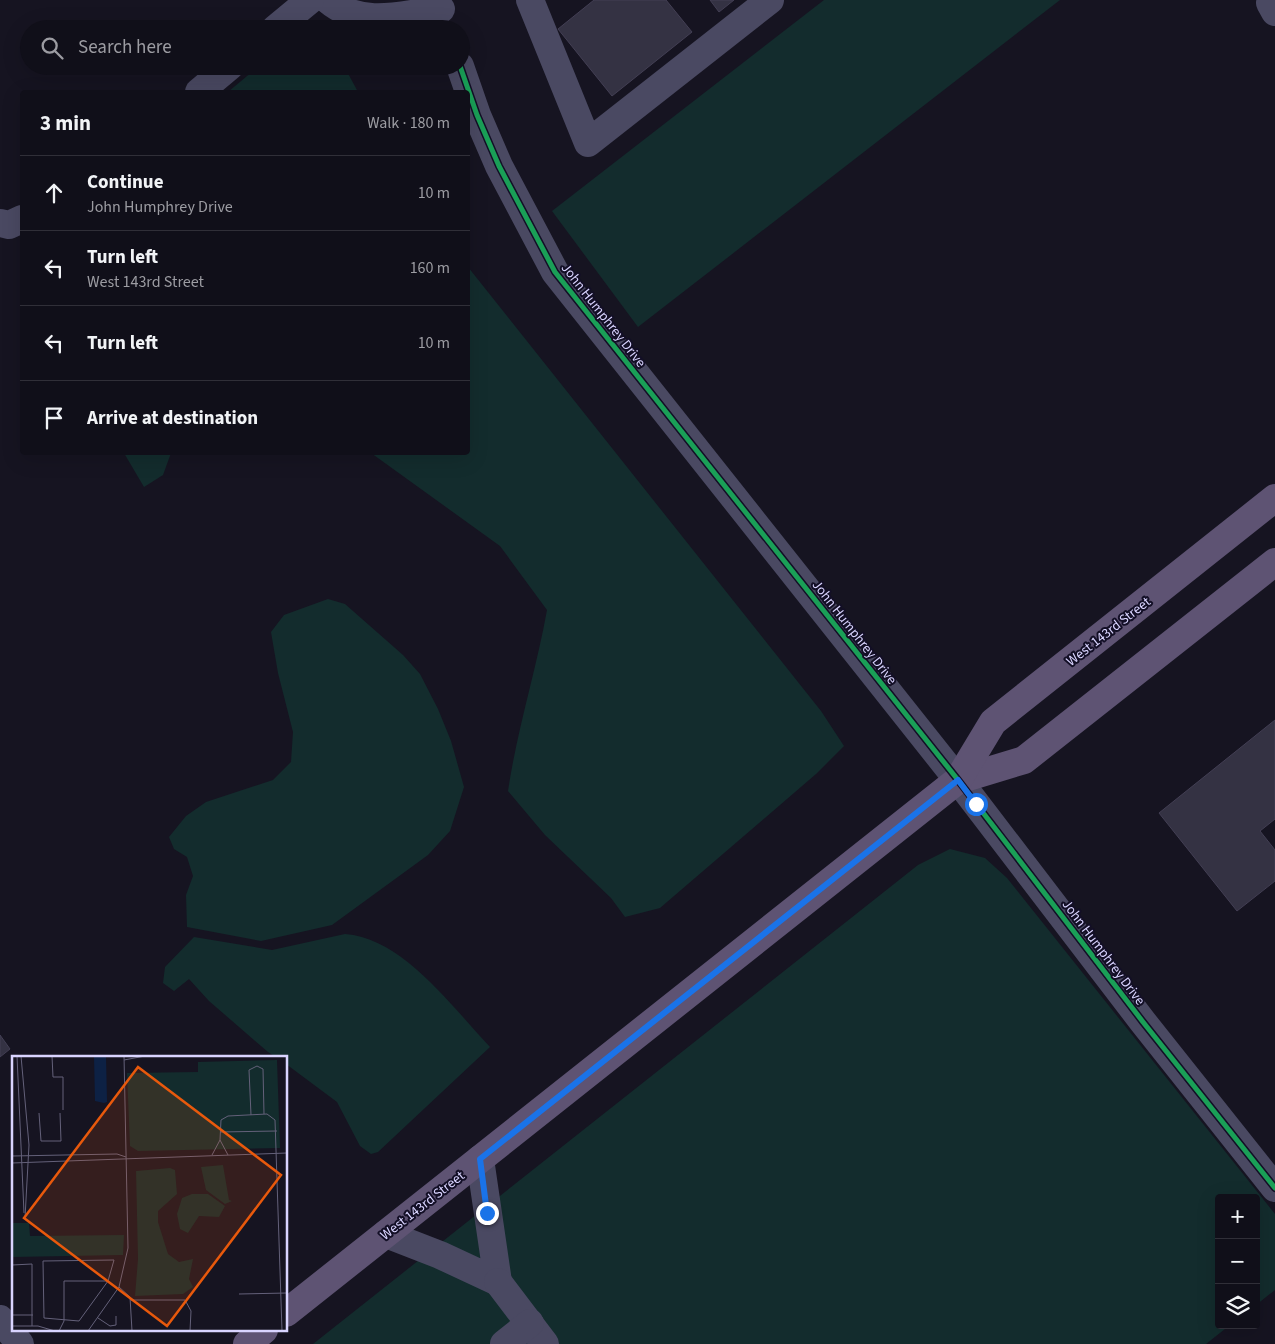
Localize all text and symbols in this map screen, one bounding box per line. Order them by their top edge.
search box [20,20,470,75]
icon: search [38,34,66,62]
text: Search here [78,34,172,61]
text: 3 min [40,108,91,138]
text: Walk · 180 m [367,112,450,134]
text: Continue [87,169,164,196]
icon: ahead [40,179,68,207]
text: 10 m [418,182,450,204]
text: John Humphrey Drive [87,196,233,218]
text: Turn left [87,244,158,271]
icon: left [40,254,68,282]
text: 160 m [410,257,450,279]
street label: John Humphrey Drive [556,259,650,372]
text: West 143rd Street [87,271,204,293]
icon: left [40,329,68,357]
text: Turn left [87,330,158,357]
text: 10 m [418,332,450,354]
icon: arrive [40,404,68,432]
text: Arrive at destination [87,405,258,432]
street label: John Humphrey Drive [807,576,901,689]
street label: West 143rd Street [1062,592,1155,671]
route start [965,793,988,816]
street label: John Humphrey Drive [1057,896,1150,1010]
inset map [12,1056,288,1332]
street label: West 143rd Street [376,1166,469,1245]
map controls [1215,1194,1260,1329]
button: + [1215,1194,1260,1239]
route end [476,1202,499,1225]
button: − [1215,1239,1260,1284]
button: layers [1215,1284,1260,1329]

